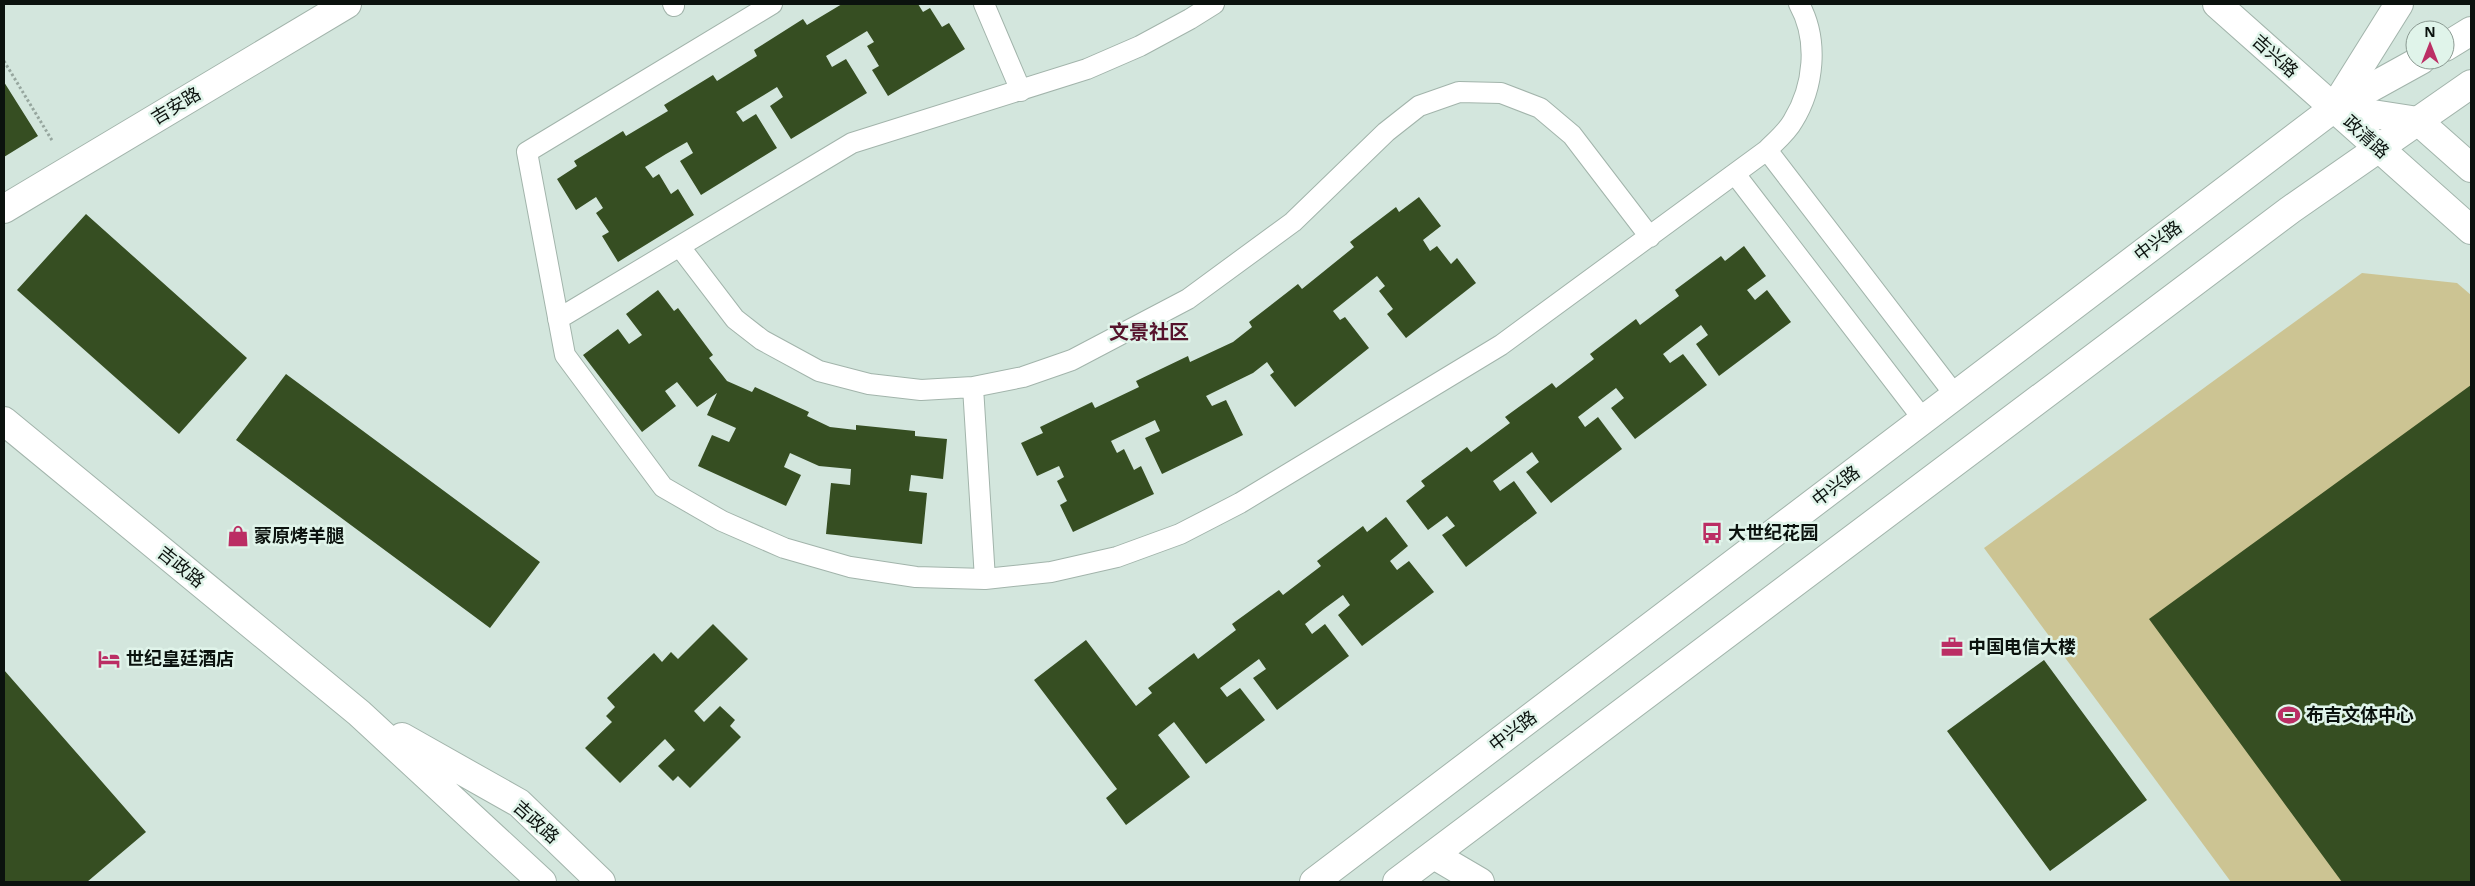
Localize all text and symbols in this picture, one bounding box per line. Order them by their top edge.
north arrow [2405,20,2455,70]
text: N [2424,22,2436,41]
street label: 吉兴路 [2248,28,2304,82]
street label: 吉安路 [146,81,205,129]
street label: 政清路 [2339,109,2395,163]
street label: 中兴路 [2129,214,2186,266]
district label: 文景社区 [1109,318,1189,345]
street label: 中兴路 [1807,459,1864,511]
bus stop icon: 大世纪花园 [1699,520,1725,546]
place label: 大世纪花园 [1728,520,1818,544]
shop icon: 蒙原烤羊腿 [225,523,251,549]
place label: 蒙原烤羊腿 [254,523,344,547]
street label: 吉政路 [153,540,210,593]
office icon: 中国电信大楼 [1939,634,1965,660]
place label: 中国电信大楼 [1968,634,2076,658]
hotel icon: 世纪皇廷酒店 [96,646,122,672]
place label: 世纪皇廷酒店 [126,646,234,670]
sports icon: 布吉文体中心 [2276,702,2302,728]
place label: 布吉文体中心 [2306,702,2414,726]
street label: 中兴路 [1484,704,1541,756]
street label: 吉政路 [509,794,565,848]

